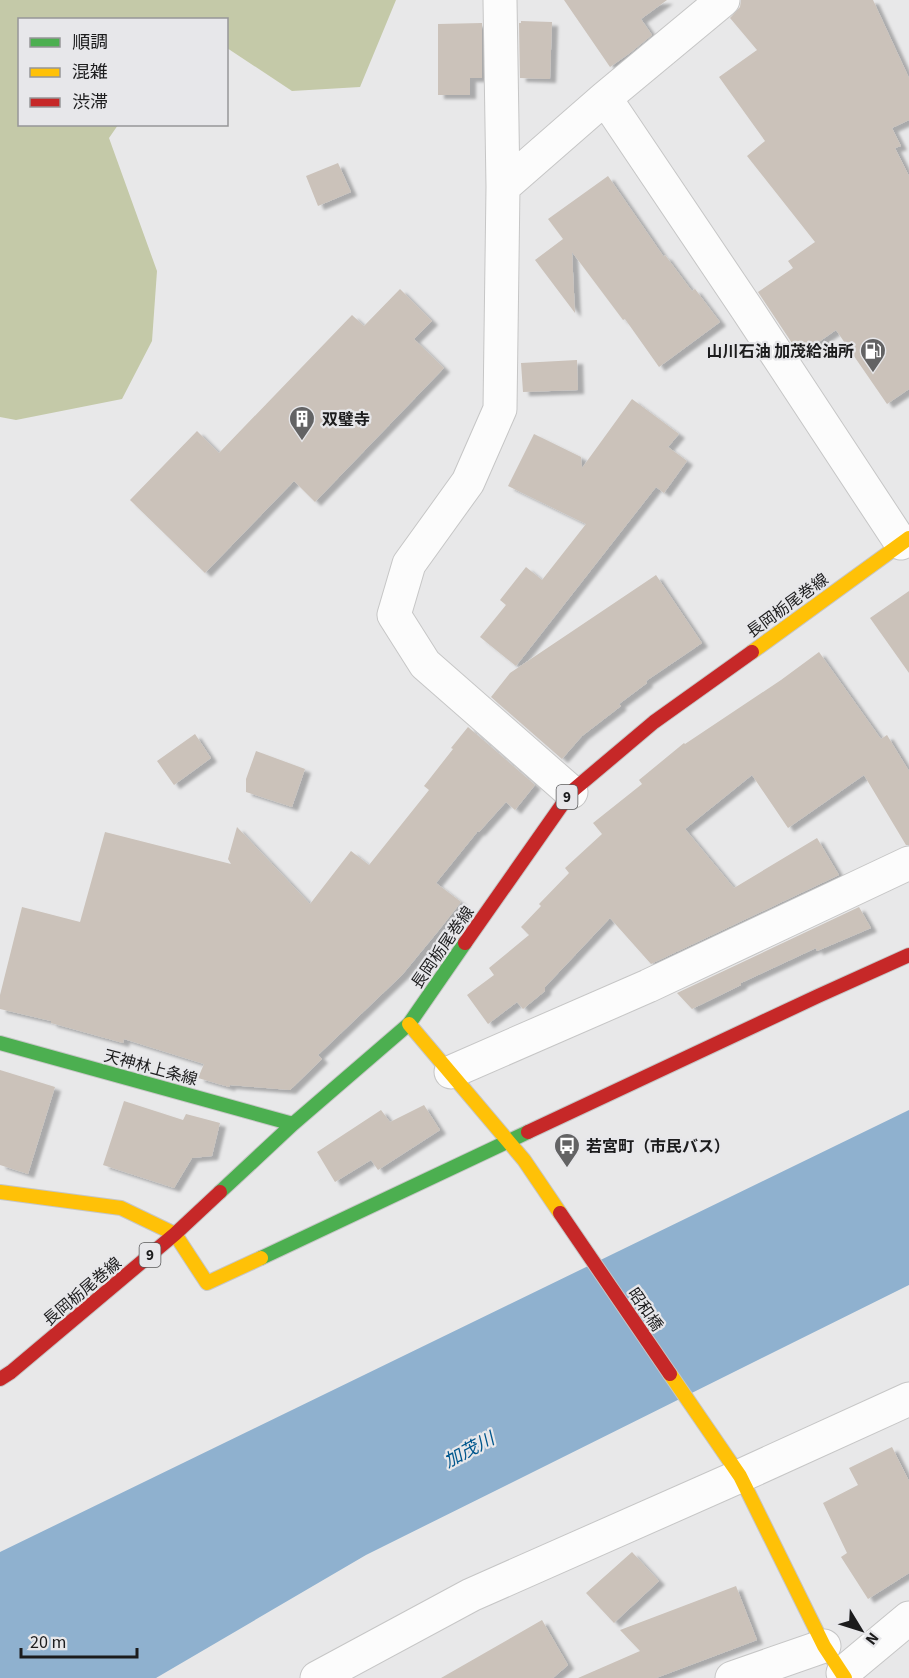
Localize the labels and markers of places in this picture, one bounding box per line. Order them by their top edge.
fuel station icon: 山川石油 加茂給油所 [858,336,888,374]
place label: 山川石油 加茂給油所 [707,341,854,363]
building icon: 双璧寺 [287,404,317,442]
place label: 双璧寺 [322,409,370,431]
bus stop icon: 若宮町（市民バス） [552,1131,582,1169]
place label: 若宮町（市民バス） [586,1136,730,1158]

